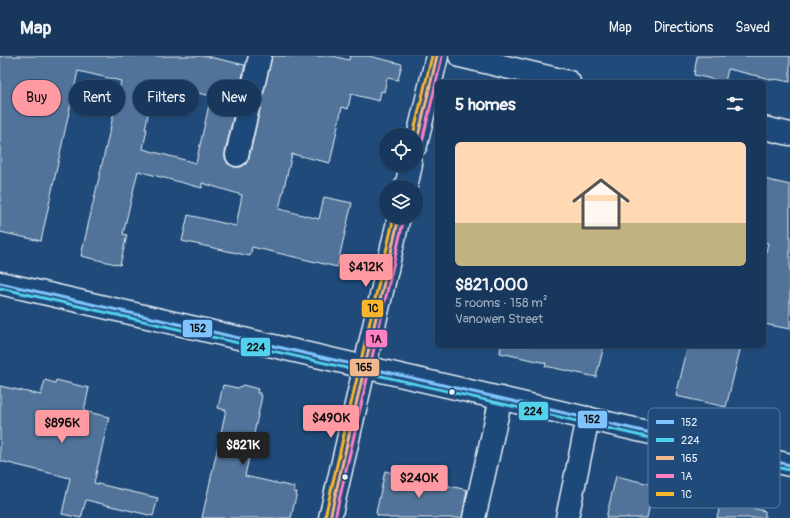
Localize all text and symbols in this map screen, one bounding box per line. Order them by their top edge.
text: Map [20,16,51,40]
text: Map [609,19,632,36]
text: Directions [654,19,713,36]
text: Saved [735,19,770,36]
chip: Buy [12,80,61,116]
chip: Rent [69,80,125,116]
chip: Filters [133,80,199,116]
chip: New [207,80,261,116]
icon: filters [724,93,746,115]
text: 5 homes [455,94,516,115]
map controls [379,128,423,224]
button: locate [379,128,423,172]
icon: home [565,168,637,240]
button: layers [379,180,423,224]
pin: $412K [338,254,394,288]
text: $412K [349,259,383,275]
text: $821,000 [455,274,528,295]
text: 5 rooms · 158 m² [455,295,547,311]
line badge: 1C [361,299,384,318]
text: 1C [367,302,379,315]
text: Vanowen Street [455,311,543,327]
line badge: 152 [182,319,213,338]
text: 152 [190,322,206,335]
line badge: 1A [365,329,388,348]
text: 1A [370,333,383,346]
line badge: 224 [240,337,271,357]
text: 224 [247,341,266,354]
line badge: 165 [349,358,380,377]
text: 165 [356,361,372,374]
unlabelled marker [447,387,457,397]
line badge: 224 [518,401,549,421]
pin: $490K [303,405,359,439]
text: 224 [524,405,543,418]
legend [648,408,780,508]
pin: $896K [34,410,90,444]
text: $490K [312,410,350,426]
line badge: 152 [577,410,608,429]
text: 152 [584,413,600,426]
text: $896K [44,415,80,431]
text: 152 [681,416,697,429]
pin: $821K [215,432,271,466]
text: 224 [681,434,700,447]
text: $821K [226,437,260,453]
text: 165 [681,452,698,465]
pin: $240K [391,465,447,499]
text: $240K [400,470,438,486]
text: 1A [681,470,692,483]
unlabelled marker [340,472,350,482]
text: 1C [681,488,692,501]

